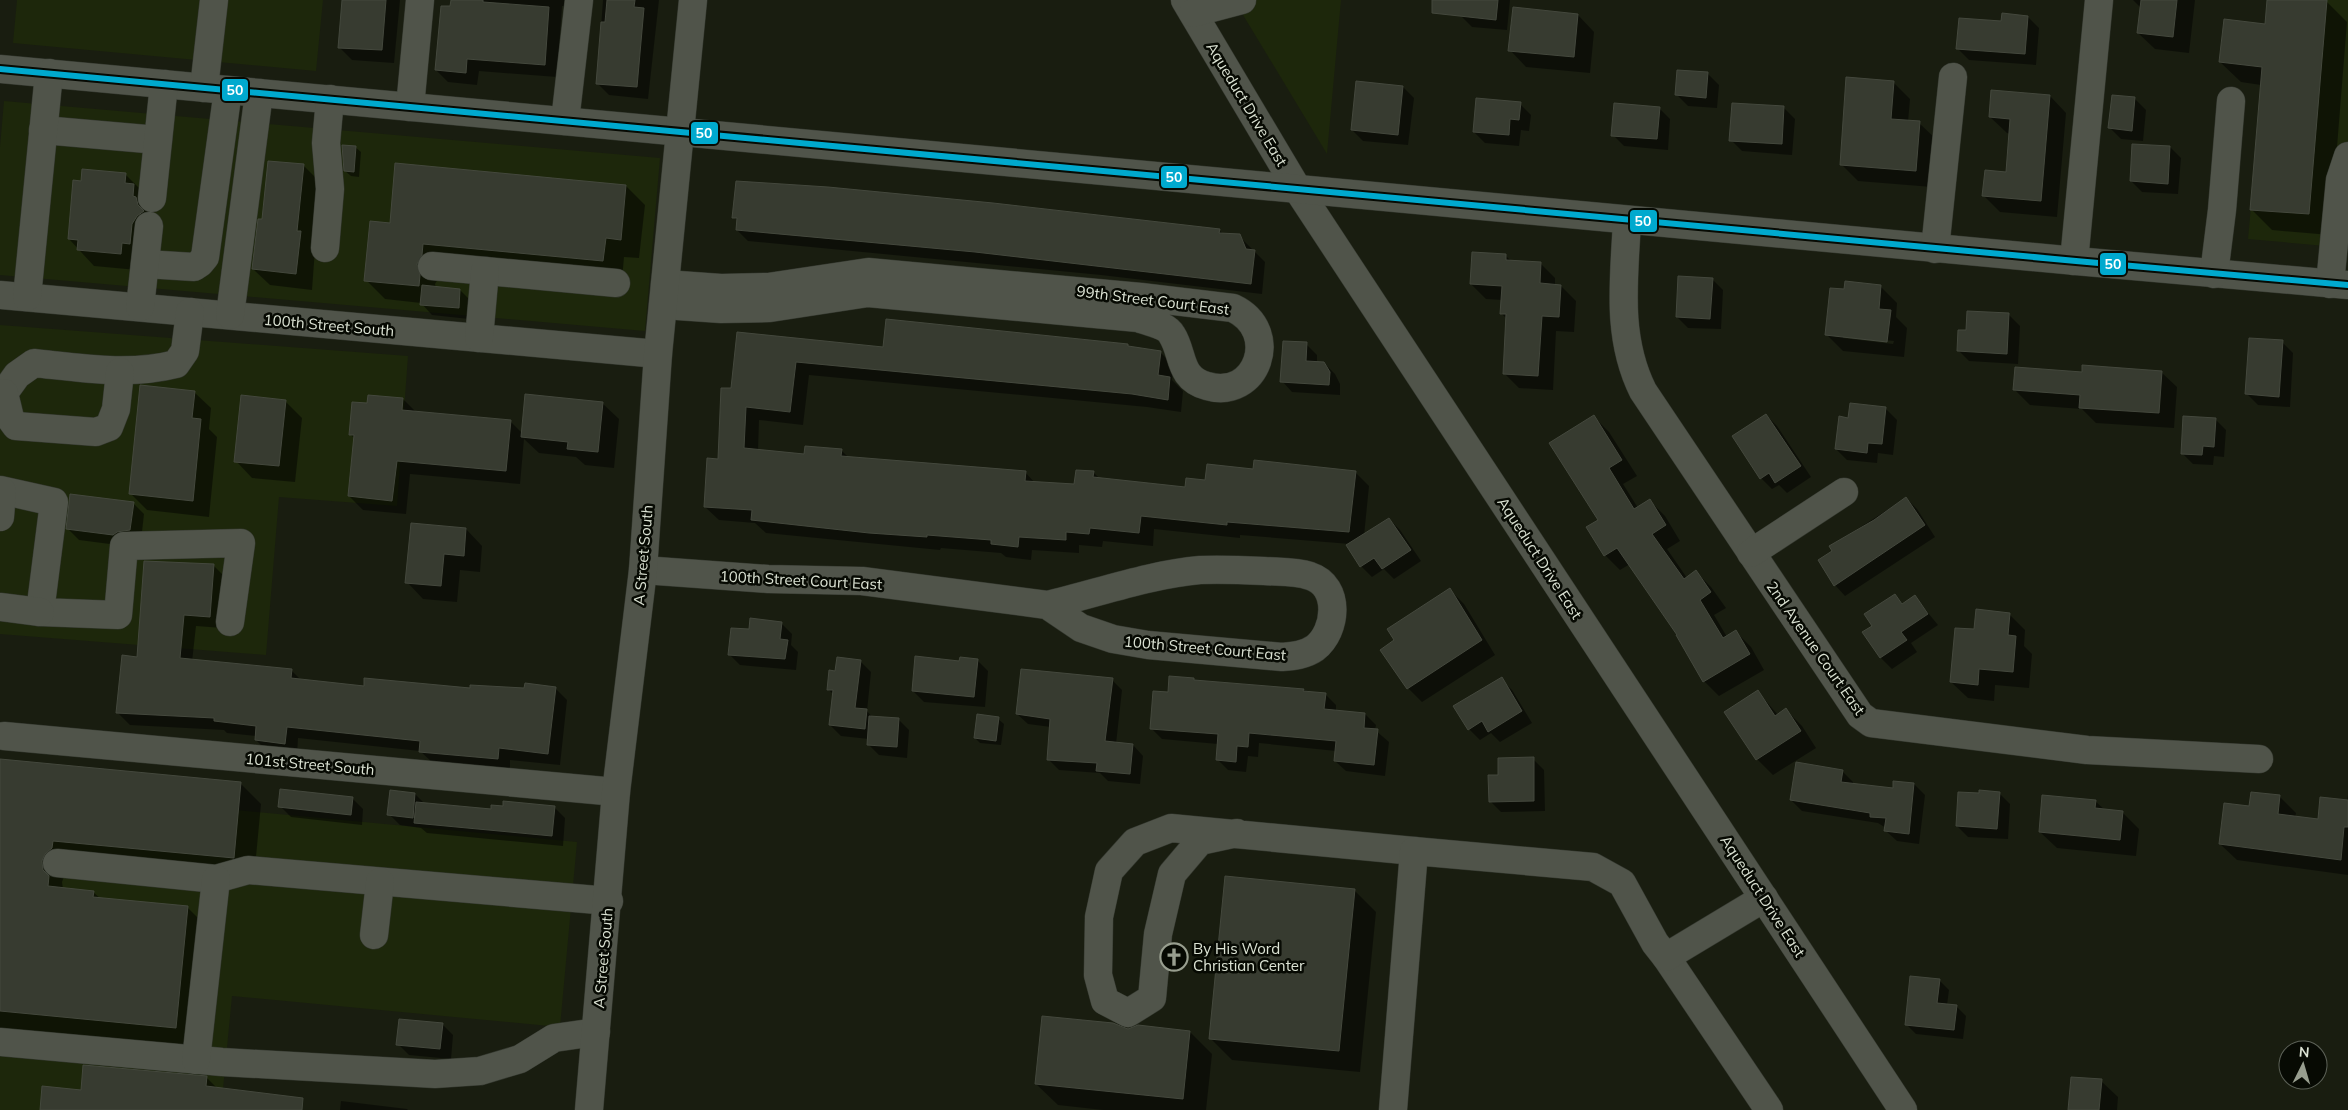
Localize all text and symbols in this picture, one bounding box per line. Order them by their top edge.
street label: Aqueduct Drive East [1202,38,1292,170]
line badge: 50 [221,78,249,102]
text: 50 [227,81,243,99]
line badge: 50 [690,121,719,145]
text: 50 [696,124,712,142]
line badge: 50 [1160,165,1188,189]
text: 50 [1166,168,1182,186]
line badge: 50 [1629,209,1658,233]
text: 50 [1635,212,1651,230]
line badge: 50 [2099,252,2127,276]
text: 50 [2105,255,2121,273]
street label: 99th Street Court East [1076,281,1230,319]
street label: 100th Street South [263,310,395,340]
street label: Aqueduct Drive East [1493,493,1587,623]
street label: A Street South [629,504,657,606]
street label: 100th Street Court East [719,566,883,594]
street label: 2nd Avenue Court East [1763,577,1869,719]
street label: 100th Street Court East [1123,631,1287,665]
street label: 101st Street South [245,749,375,779]
street label: Aqueduct Drive East [1716,831,1810,961]
street label: A Street South [589,907,617,1009]
place label: By His Word Christian Center [1193,939,1305,975]
church icon: By His Word Christian Center [1159,942,1189,972]
north arrow [2278,1040,2328,1090]
text: N [2298,1043,2310,1061]

